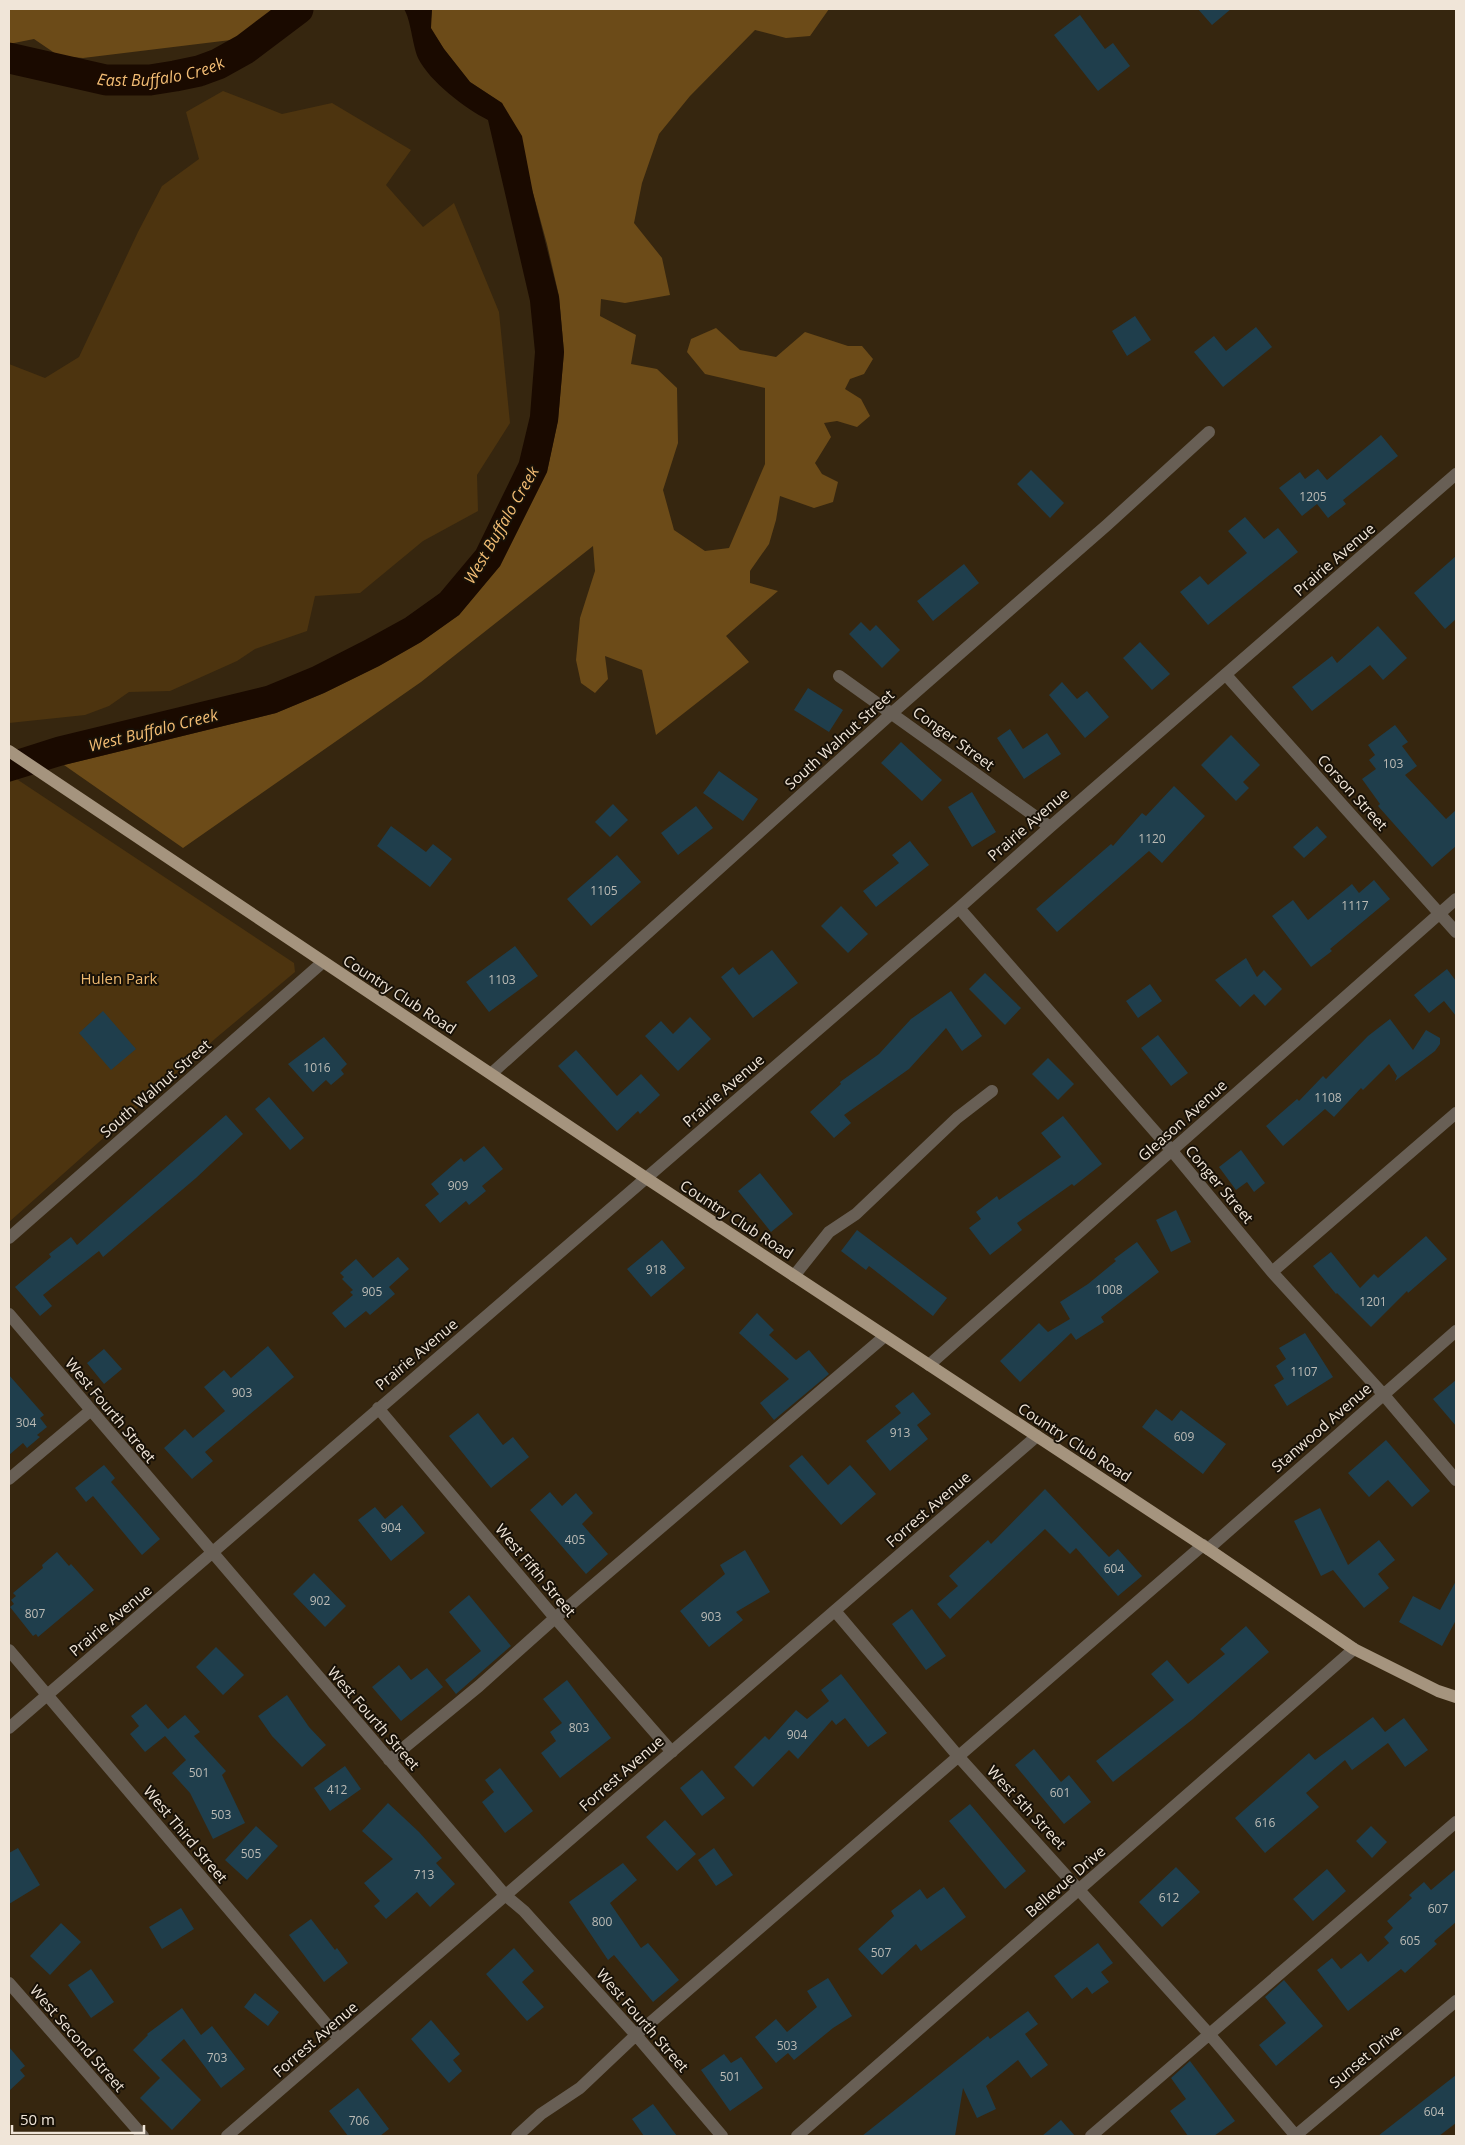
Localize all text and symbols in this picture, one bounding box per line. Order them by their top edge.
water label: East Buffalo Creek [95,51,229,91]
water label: West Buffalo Creek [458,461,544,588]
house number: 1205 [1299,488,1327,505]
street label: Prairie Avenue [1289,518,1379,600]
street label: South Walnut Street [780,685,898,793]
street label: Conger Street [909,702,999,774]
water label: West Buffalo Creek [86,703,221,757]
street label: Corson Street [1314,750,1392,834]
house number: 103 [1383,755,1403,772]
street label: Prairie Avenue [983,783,1073,865]
house number: 1120 [1138,830,1166,847]
house number: 1105 [590,882,618,899]
house number: 1117 [1341,897,1369,914]
street label: Country Club Road [340,950,460,1038]
park label: Hulen Park [81,968,158,988]
house number: 1103 [488,971,516,988]
street label: South Walnut Street [95,1034,215,1142]
street label: Prairie Avenue [678,1049,768,1131]
house number: 1016 [303,1059,331,1076]
street label: Gleason Avenue [1133,1075,1231,1165]
house number: 1108 [1314,1089,1342,1106]
street label: Conger Street [1181,1141,1259,1227]
street label: Country Club Road [677,1175,797,1263]
house number: 909 [448,1177,468,1194]
house number: 918 [646,1261,666,1278]
house number: 1008 [1095,1281,1123,1298]
house number: 905 [362,1283,382,1300]
house number: 1201 [1359,1293,1387,1310]
street label: Prairie Avenue [371,1314,461,1394]
street label: West Fourth Street [61,1353,161,1467]
house number: 1107 [1290,1363,1318,1380]
street label: Stanwood Avenue [1267,1378,1375,1476]
house number: 903 [232,1384,252,1401]
street label: Country Club Road [1015,1398,1135,1486]
house number: 304 [16,1414,36,1431]
house number: 913 [890,1424,910,1441]
house number: 609 [1174,1428,1194,1445]
street label: Forrest Avenue [881,1467,975,1551]
house number: 904 [381,1519,401,1536]
street label: West Fifth Street [491,1519,581,1621]
house number: 405 [565,1531,585,1548]
house number: 604 [1104,1560,1124,1577]
street label: Prairie Avenue [65,1580,155,1660]
house number: 902 [310,1592,330,1609]
house number: 807 [25,1605,45,1622]
house number: 903 [701,1608,721,1625]
street label: West Fourth Street [323,1662,425,1774]
house number: 803 [569,1719,589,1736]
house number: 904 [787,1726,807,1743]
street label: Forrest Avenue [574,1731,668,1815]
street label: West 5th Street [983,1761,1071,1853]
house number: 501 [189,1764,209,1781]
street label: West Third Street [139,1781,233,1887]
house number: 412 [327,1781,347,1798]
house number: 601 [1050,1784,1070,1801]
house number: 503 [211,1806,231,1823]
house number: 616 [1255,1814,1275,1831]
street label: Bellevue Drive [1021,1841,1109,1921]
house number: 505 [241,1845,261,1862]
house number: 713 [414,1866,434,1883]
house number: 612 [1159,1889,1179,1906]
house number: 607 [1428,1900,1448,1917]
house number: 800 [592,1913,612,1930]
house number: 605 [1400,1932,1420,1949]
house number: 507 [871,1944,891,1961]
street label: West Fourth Street [592,1964,694,2076]
street label: West Second Street [26,1980,130,2096]
street label: Forrest Avenue [268,1997,362,2081]
street label: Sunset Drive [1325,2020,1405,2092]
house number: 503 [777,2037,797,2054]
house number: 703 [207,2049,227,2066]
house number: 501 [720,2068,740,2085]
scale bar [12,2102,145,2134]
house number: 604 [1424,2103,1444,2120]
text: 50 m [20,2109,55,2129]
house number: 706 [349,2112,369,2129]

